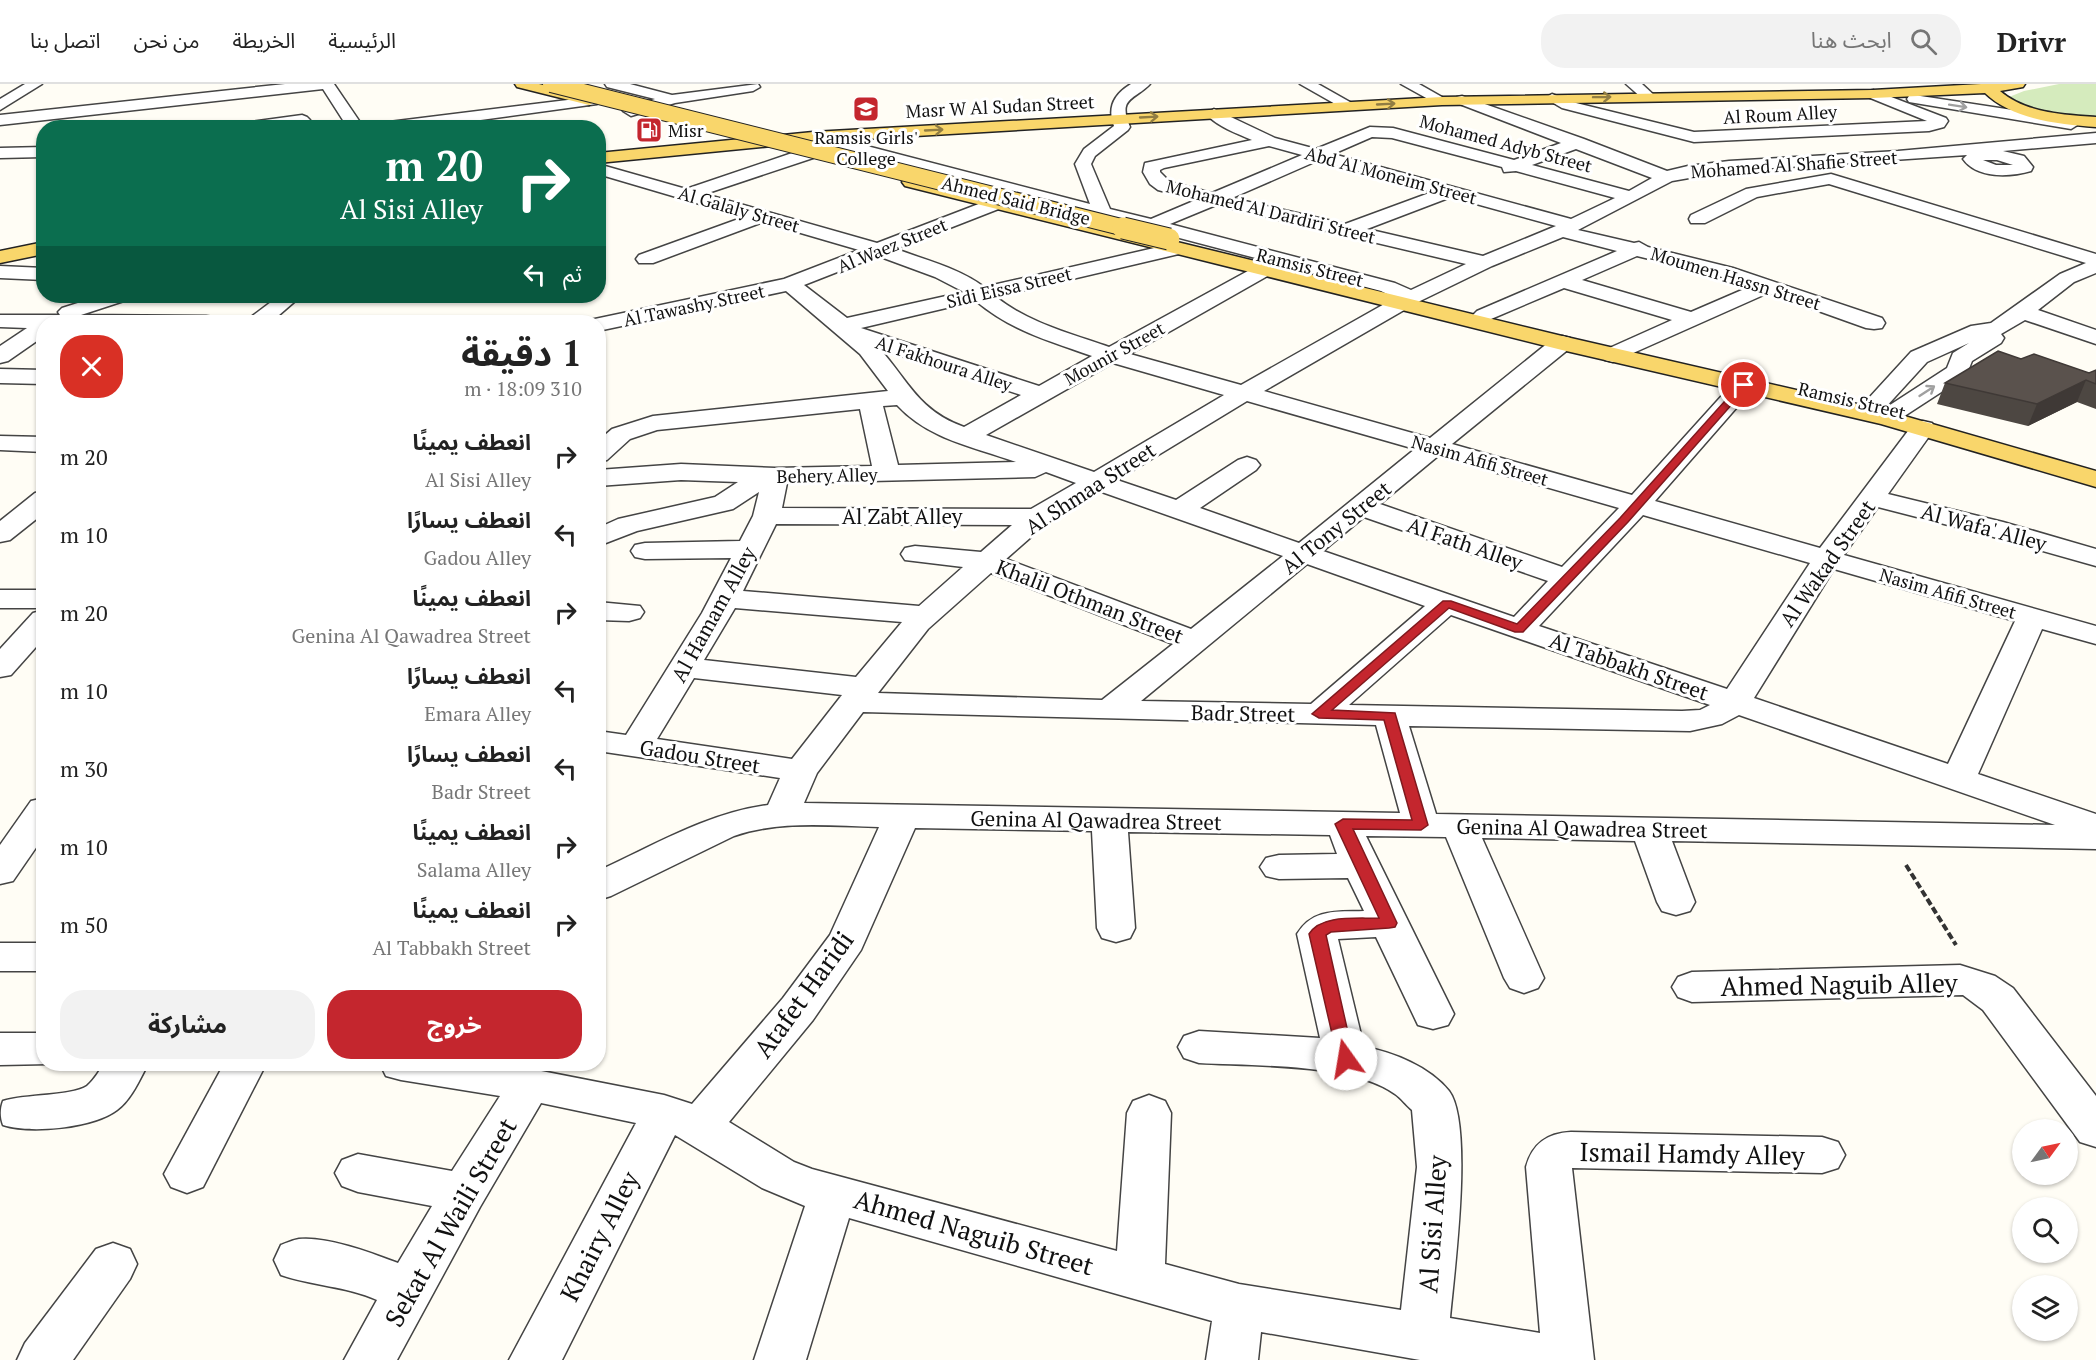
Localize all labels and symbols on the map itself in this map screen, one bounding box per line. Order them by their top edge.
street label: Masr W Al Sudan Street [905,89,1095,123]
one-way arrow [1591,91,1611,103]
school or university icon: Ramsis Girls' College [851,94,881,124]
one-way arrow [1376,98,1396,109]
street label: Al Roum Alley [1722,99,1838,129]
one-way arrow [1948,100,1968,111]
street label: Mohamed Adyb Street [1417,108,1595,178]
one-way arrow [1139,112,1159,123]
fuel station icon: Misr [634,115,664,145]
place label: Misr [668,118,704,142]
one-way arrow [923,124,943,135]
place label: Ramsis Girls' College [814,125,918,170]
street label: Abd Al Moneim Street [1302,141,1480,210]
street label: Mohamed Al Shafie Street [1690,145,1899,183]
street label: Ahmed Said Bridge [939,170,1093,230]
street label: Mohamed Al Dardiri Street [1164,173,1378,249]
street label: Al Galaly Street [676,180,803,238]
street label: Al Waez Street [833,212,951,278]
street label: Moumen Hassn Street [1648,241,1824,315]
street label: Ramsis Street [1254,242,1366,292]
street label: Sidi Eissa Street [944,261,1074,313]
street label: Al Tawashy Street [621,278,767,332]
street label: Mounir Street [1060,315,1169,390]
street label: Al Fakhoura Alley [873,330,1016,397]
pin [1718,359,1769,410]
street label: Ramsis Street [1796,376,1908,424]
one-way arrow [1918,385,1934,397]
street label: Nasim Afifi Street [1409,429,1552,491]
street label: Al Shmaa Street [1020,435,1161,541]
street label: Behery Alley [776,462,879,488]
street label: Al Tony Street [1275,474,1397,580]
street label: Al Wakad Street [1773,494,1881,632]
street label: Al Wafa' Alley [1918,497,2050,557]
street label: Al Zabt Alley [842,502,963,530]
street label: Al Fath Alley [1404,510,1527,576]
street label: Al Hamam Alley [664,541,762,687]
street label: Khalil Othman Street [992,552,1188,650]
street label: Nasim Afifi Street [1877,562,2020,624]
street label: Al Tabbakh Street [1546,626,1712,706]
street label: Badr Street [1191,698,1296,728]
street label: Gadou Street [638,733,762,779]
street label: Genina Al Qawadrea Street [970,804,1222,836]
street label: Genina Al Qawadrea Street [1456,812,1708,844]
street label: Atafet Haridi [745,924,861,1064]
street label: Ahmed Naguib Alley [1720,965,1959,1003]
position arrow [1314,1027,1378,1091]
street label: Sekat Al Waili Street [376,1111,524,1333]
north arrow [2012,1119,2078,1185]
street label: Ismail Hamdy Alley [1579,1134,1806,1172]
street label: Al Sisi Alley [1410,1153,1454,1294]
street label: Khairy Alley [552,1164,647,1307]
street label: Ahmed Naguib Street [850,1182,1098,1283]

